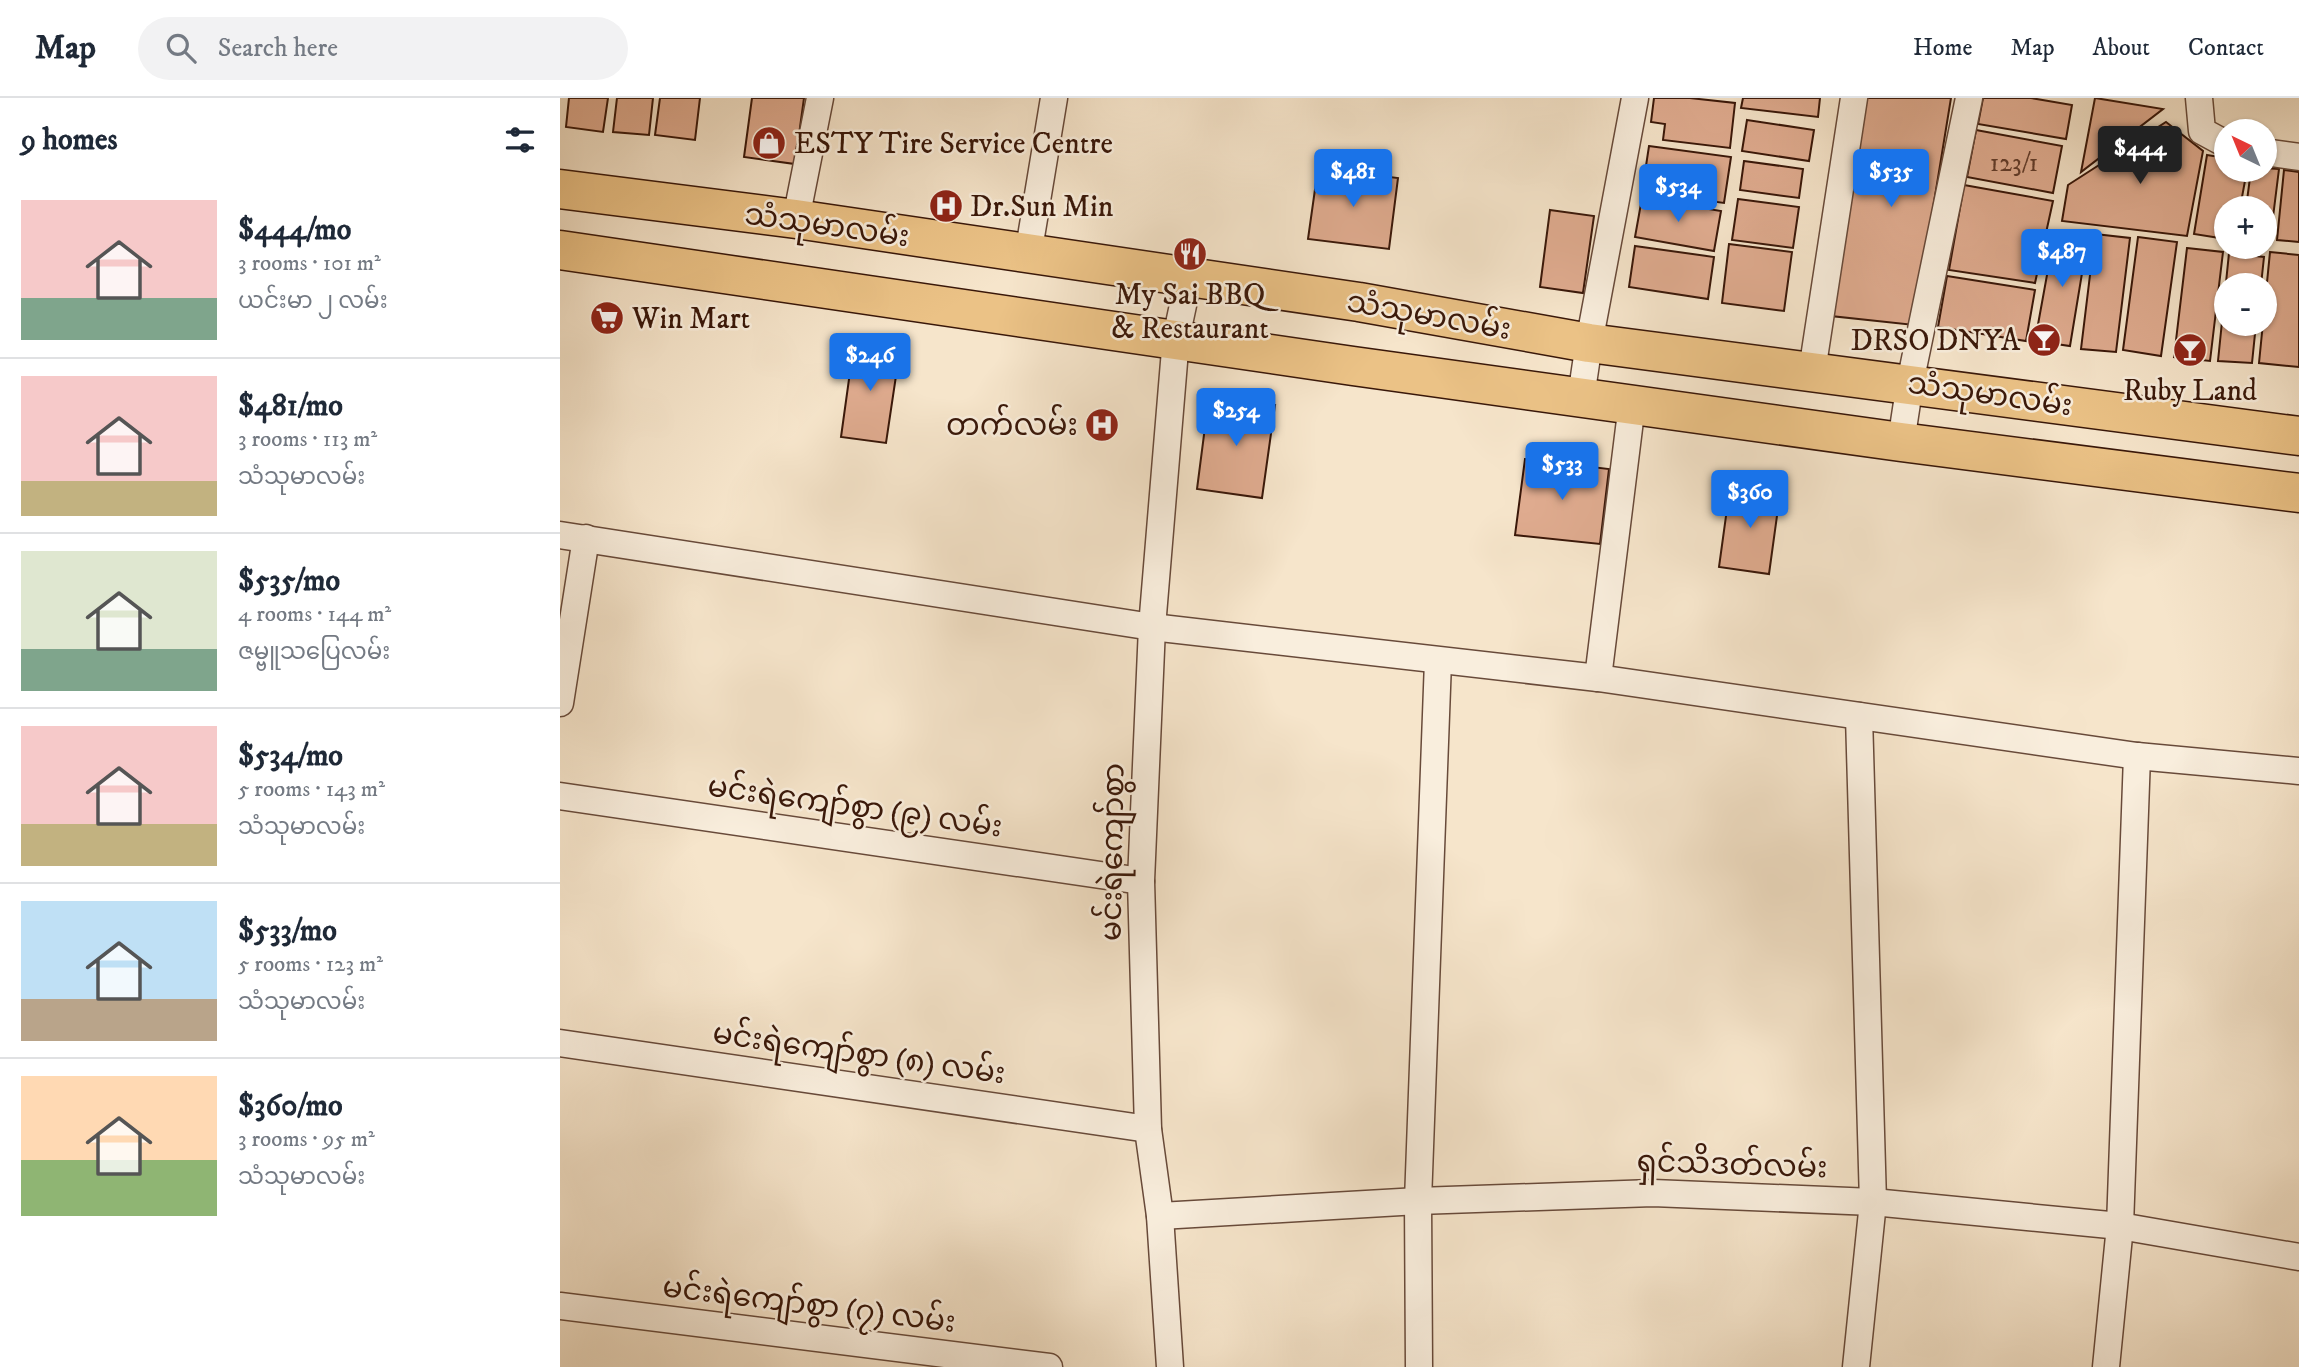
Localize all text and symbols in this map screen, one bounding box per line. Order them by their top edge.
search box [138,17,628,80]
text: Map [35,28,96,69]
icon: search [162,29,200,67]
text: Search here [218,32,338,65]
text: Home [1913,33,1972,63]
text: Map [2010,33,2055,63]
text: About [2093,33,2150,63]
text: Contact [2188,33,2264,63]
north arrow [2214,119,2277,182]
map controls [2214,119,2277,336]
icon: filters [501,121,539,159]
text: 9 homes [21,122,118,159]
shop icon: ESTY Tire Service Centre [750,124,788,162]
place label: ESTY Tire Service Centre [794,126,1113,163]
pin: $444 [2099,126,2181,186]
text: $444 [2114,134,2166,163]
house number: 123/1 [1990,147,2038,180]
pin: $481 [1312,150,1394,209]
pin: $535 [1850,150,1932,209]
text: $481 [1330,157,1376,186]
text: $535 [1869,157,1913,186]
pin: $534 [1637,164,1719,224]
text: $534 [1655,172,1701,201]
hospital icon: Dr.Sun Min [927,187,965,225]
place label: Dr.Sun Min [970,189,1114,226]
street label: သံသုမာလမ်း [741,192,912,261]
button: + [2214,196,2277,259]
text: $444/mo [238,212,351,249]
icon: home [77,228,161,312]
pin: $487 [2021,230,2103,289]
restaurant icon: My Sai BBQ & Restaurant [1171,235,1209,273]
text: $487 [2037,237,2087,266]
text: 3 rooms · 101 m² [238,249,381,278]
button: − [2214,273,2277,336]
place label: My Sai BBQ & Restaurant [1111,277,1279,348]
street label: သံသုမာလမ်း [1343,279,1515,354]
text: ယင်းမာ ၂ လမ်း [238,287,388,316]
supermarket icon: Win Mart [588,299,626,337]
place label: Win Mart [631,301,750,338]
bar icon: DRSO DNYA [2025,321,2063,359]
place label: DRSO DNYA [1851,323,2021,360]
bar icon: Ruby Land [2171,331,2209,369]
pin: $246 [829,334,911,393]
text: $246 [845,341,895,370]
street label: သံသုမာလမ်း [1904,361,2075,430]
place label: Ruby Land [2123,373,2257,410]
text: $481/mo [238,388,343,425]
pin: $254 [1195,388,1277,448]
text: $254 [1212,396,1260,425]
place label: တက်လမ်း [946,403,1078,445]
icon: home [77,404,161,488]
hospital icon: တက်လမ်း [1083,406,1121,444]
text: 3 rooms · 113 m² [238,425,377,454]
pin: $533 [1521,442,1603,502]
text: $533 [1541,450,1583,479]
text: သံသုမာလမ်း [238,463,365,492]
pin: $360 [1709,470,1791,530]
text: $360 [1727,478,1773,507]
text: $535/mo [238,563,340,600]
icon: home [77,579,161,663]
text: 4 rooms · 144 m² [238,600,391,629]
text: ဇမ္ဗူသပြေလမ်း [238,638,390,667]
text: $534/mo [238,738,343,775]
icon: home [77,754,161,838]
street label: မင်းရဲကျော်စွာ [1088,762,1139,942]
street label: မင်းရဲကျော်စွာ (၉) လမ်း [704,764,1005,851]
text: 5 rooms · 143 m² [238,775,385,804]
text: သံသုမာလမ်း [238,813,365,842]
text: $533/mo [238,913,337,950]
icon: home [77,929,161,1013]
text: 5 rooms · 123 m² [238,950,383,979]
text: သံသုမာလမ်း [238,988,365,1017]
street label: မင်းရဲကျော်စွာ (၈) လမ်း [709,1011,1008,1098]
text: $360/mo [238,1088,343,1125]
icon: home [77,1104,161,1188]
text: 3 rooms · 95 m² [238,1125,375,1154]
street label: ရှင်သိဒတ်လမ်း [1636,1139,1828,1192]
text: သံသုမာလမ်း [238,1163,365,1192]
street label: မင်းရဲကျော်စွာ (၇) လမ်း [660,1264,958,1347]

